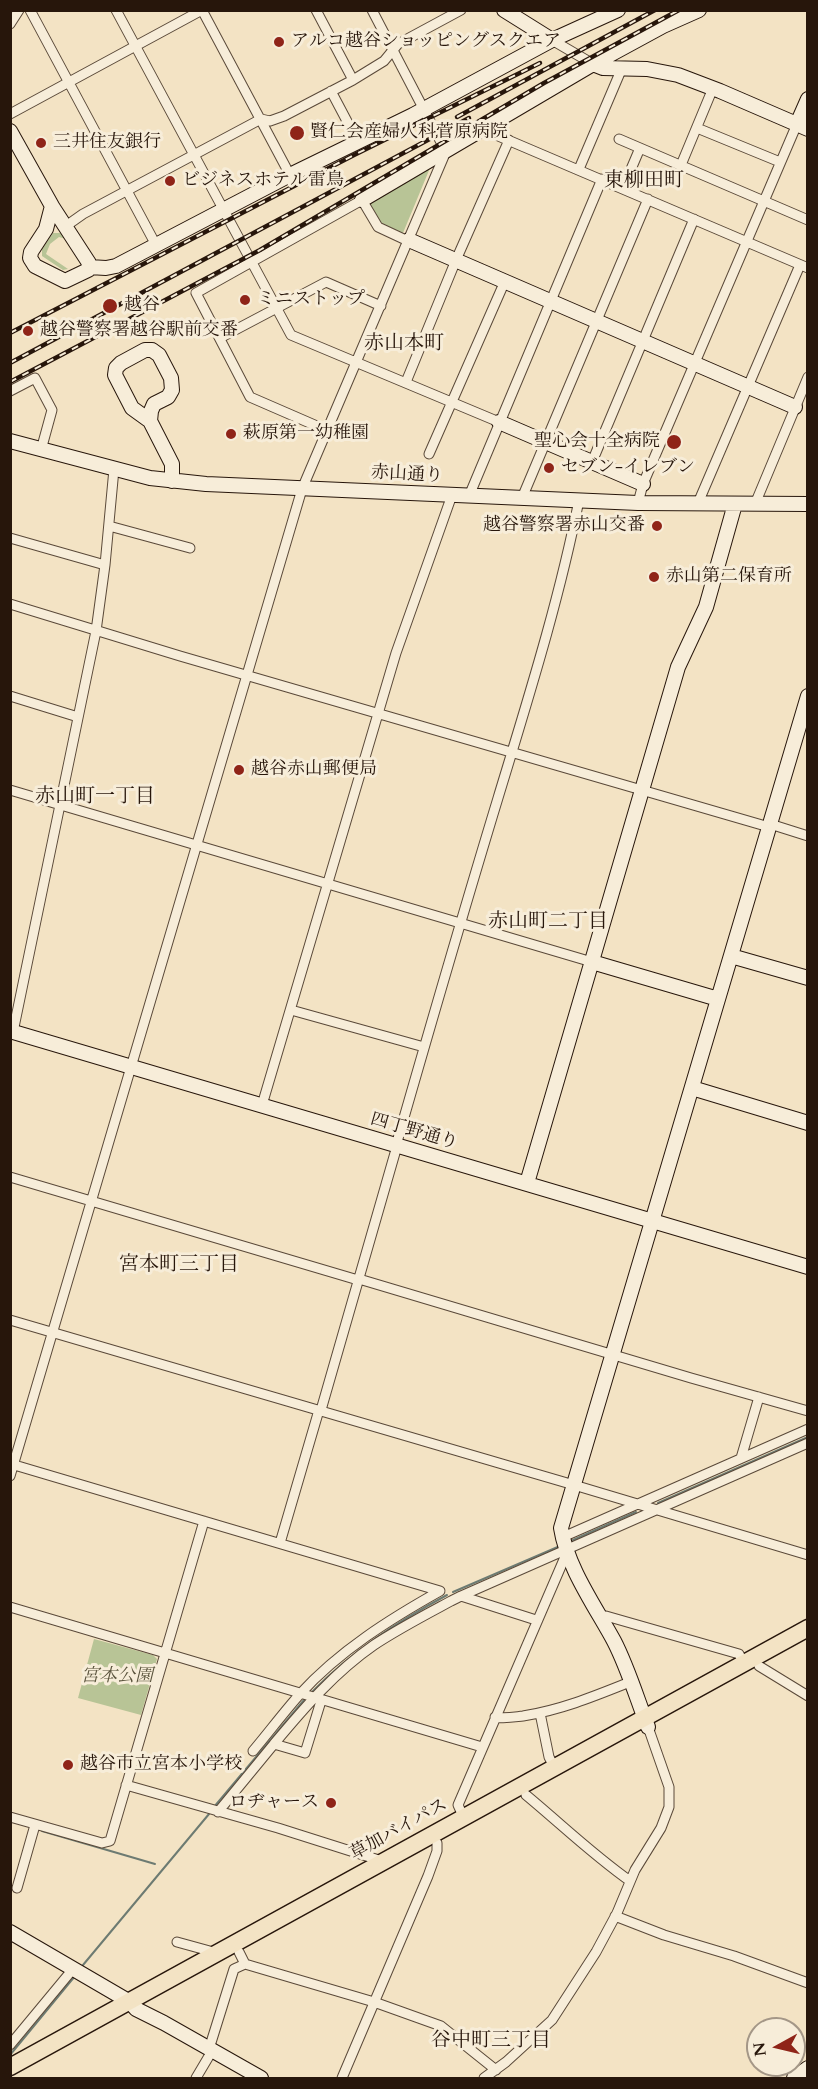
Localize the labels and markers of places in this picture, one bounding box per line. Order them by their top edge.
place label: アルコ越谷ショッピングスクエア [291,31,561,53]
marker: アルコ越谷ショッピングスクエア [272,35,286,49]
place label: 賢仁会産婦人科菅原病院 [310,122,508,144]
marker: 賢仁会産婦人科菅原病院 [288,124,306,142]
place label: 三井住友銀行 [53,132,161,154]
marker: 三井住友銀行 [34,136,48,150]
place label: ビジネスホテル雷鳥 [182,170,344,192]
marker: ビジネスホテル雷鳥 [163,174,177,188]
place label: ミニストップ [257,289,365,311]
marker: ミニストップ [238,293,252,307]
place label: 越谷 [124,295,160,317]
marker: 越谷 [101,297,119,315]
place label: 越谷警察署越谷駅前交番 [40,320,238,342]
marker: 越谷警察署越谷駅前交番 [21,324,35,338]
place label: 萩原第一幼稚園 [243,423,369,445]
marker: 萩原第一幼稚園 [224,427,238,441]
place label: 聖心会十全病院 [534,431,660,453]
marker: 聖心会十全病院 [665,433,683,451]
place label: セブン-イレブン [561,457,695,479]
marker: セブン-イレブン [542,461,556,475]
place label: 越谷警察署赤山交番 [483,515,645,537]
marker: 越谷警察署赤山交番 [650,519,664,533]
place label: 赤山第二保育所 [666,566,792,588]
marker: 赤山第二保育所 [647,570,661,584]
place label: 越谷赤山郵便局 [251,759,377,781]
marker: 越谷赤山郵便局 [232,763,246,777]
place label: 越谷市立宮本小学校 [80,1754,242,1776]
marker: 越谷市立宮本小学校 [61,1758,75,1772]
place label: ロヂャース [229,1792,319,1814]
marker: ロヂャース [324,1796,338,1810]

